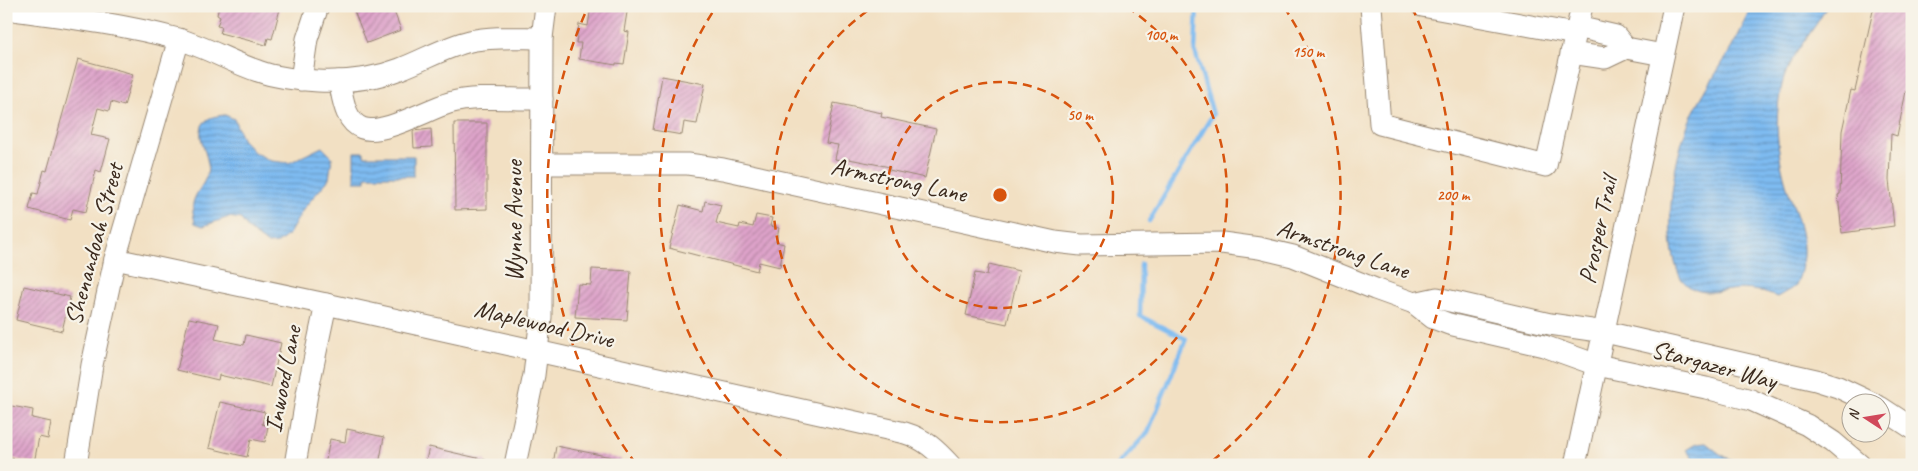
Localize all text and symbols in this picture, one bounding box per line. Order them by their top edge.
text: 100 m [1145,26,1179,45]
text: 150 m [1292,43,1326,62]
text: 50 m [1067,106,1094,125]
street label: Armstrong Lane [828,150,971,210]
street label: Shenandoah Street [57,157,132,328]
street label: Wynne Avenue [498,159,530,282]
street label: Prosper Trail [1571,169,1626,287]
centre of rings [991,186,1009,204]
text: 200 m [1437,186,1471,205]
street label: Armstrong Lane [1273,211,1415,287]
street label: Maplewood Drive [471,292,618,356]
street label: Inwood Lane [257,321,309,435]
street label: Stargazer Way [1648,333,1782,398]
north arrow [1840,394,1890,444]
text: N [1845,407,1863,421]

